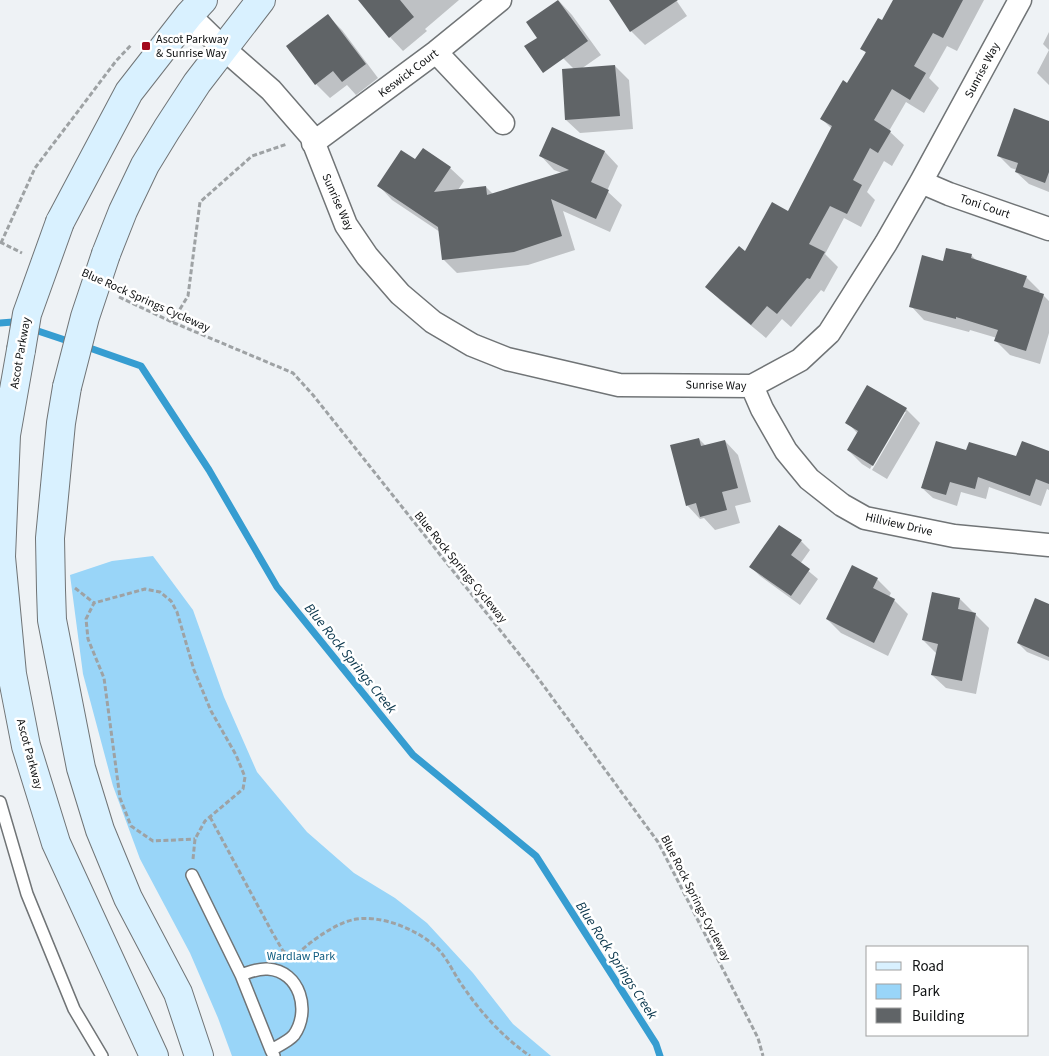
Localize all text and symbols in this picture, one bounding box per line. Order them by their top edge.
place label: Ascot Parkway & Sunrise Way [156,31,229,62]
street label: Sunrise Way [961,39,1004,101]
marker: Ascot Parkway & Sunrise Way [140,40,152,52]
street label: Keswick Court [375,45,442,102]
street label: Sunrise Way [317,171,358,234]
street label: Toni Court [957,190,1012,223]
street label: Blue Rock Springs Cycleway [79,264,213,337]
street label: Ascot Parkway [6,316,35,390]
street label: Sunrise Way [685,376,747,395]
street label: Blue Rock Springs Cycleway [410,508,511,627]
street label: Hillview Drive [864,508,934,540]
water label: Blue Rock Springs Creek [299,599,401,718]
street label: Ascot Parkway [12,717,47,792]
street label: Blue Rock Springs Cycleway [656,832,735,964]
water label: Blue Rock Springs Creek [570,898,662,1024]
legend [866,946,1029,1036]
park label: Wardlaw Park [267,948,335,965]
text: Road [912,956,944,977]
text: Park [912,981,941,1002]
text: Building [912,1006,965,1027]

